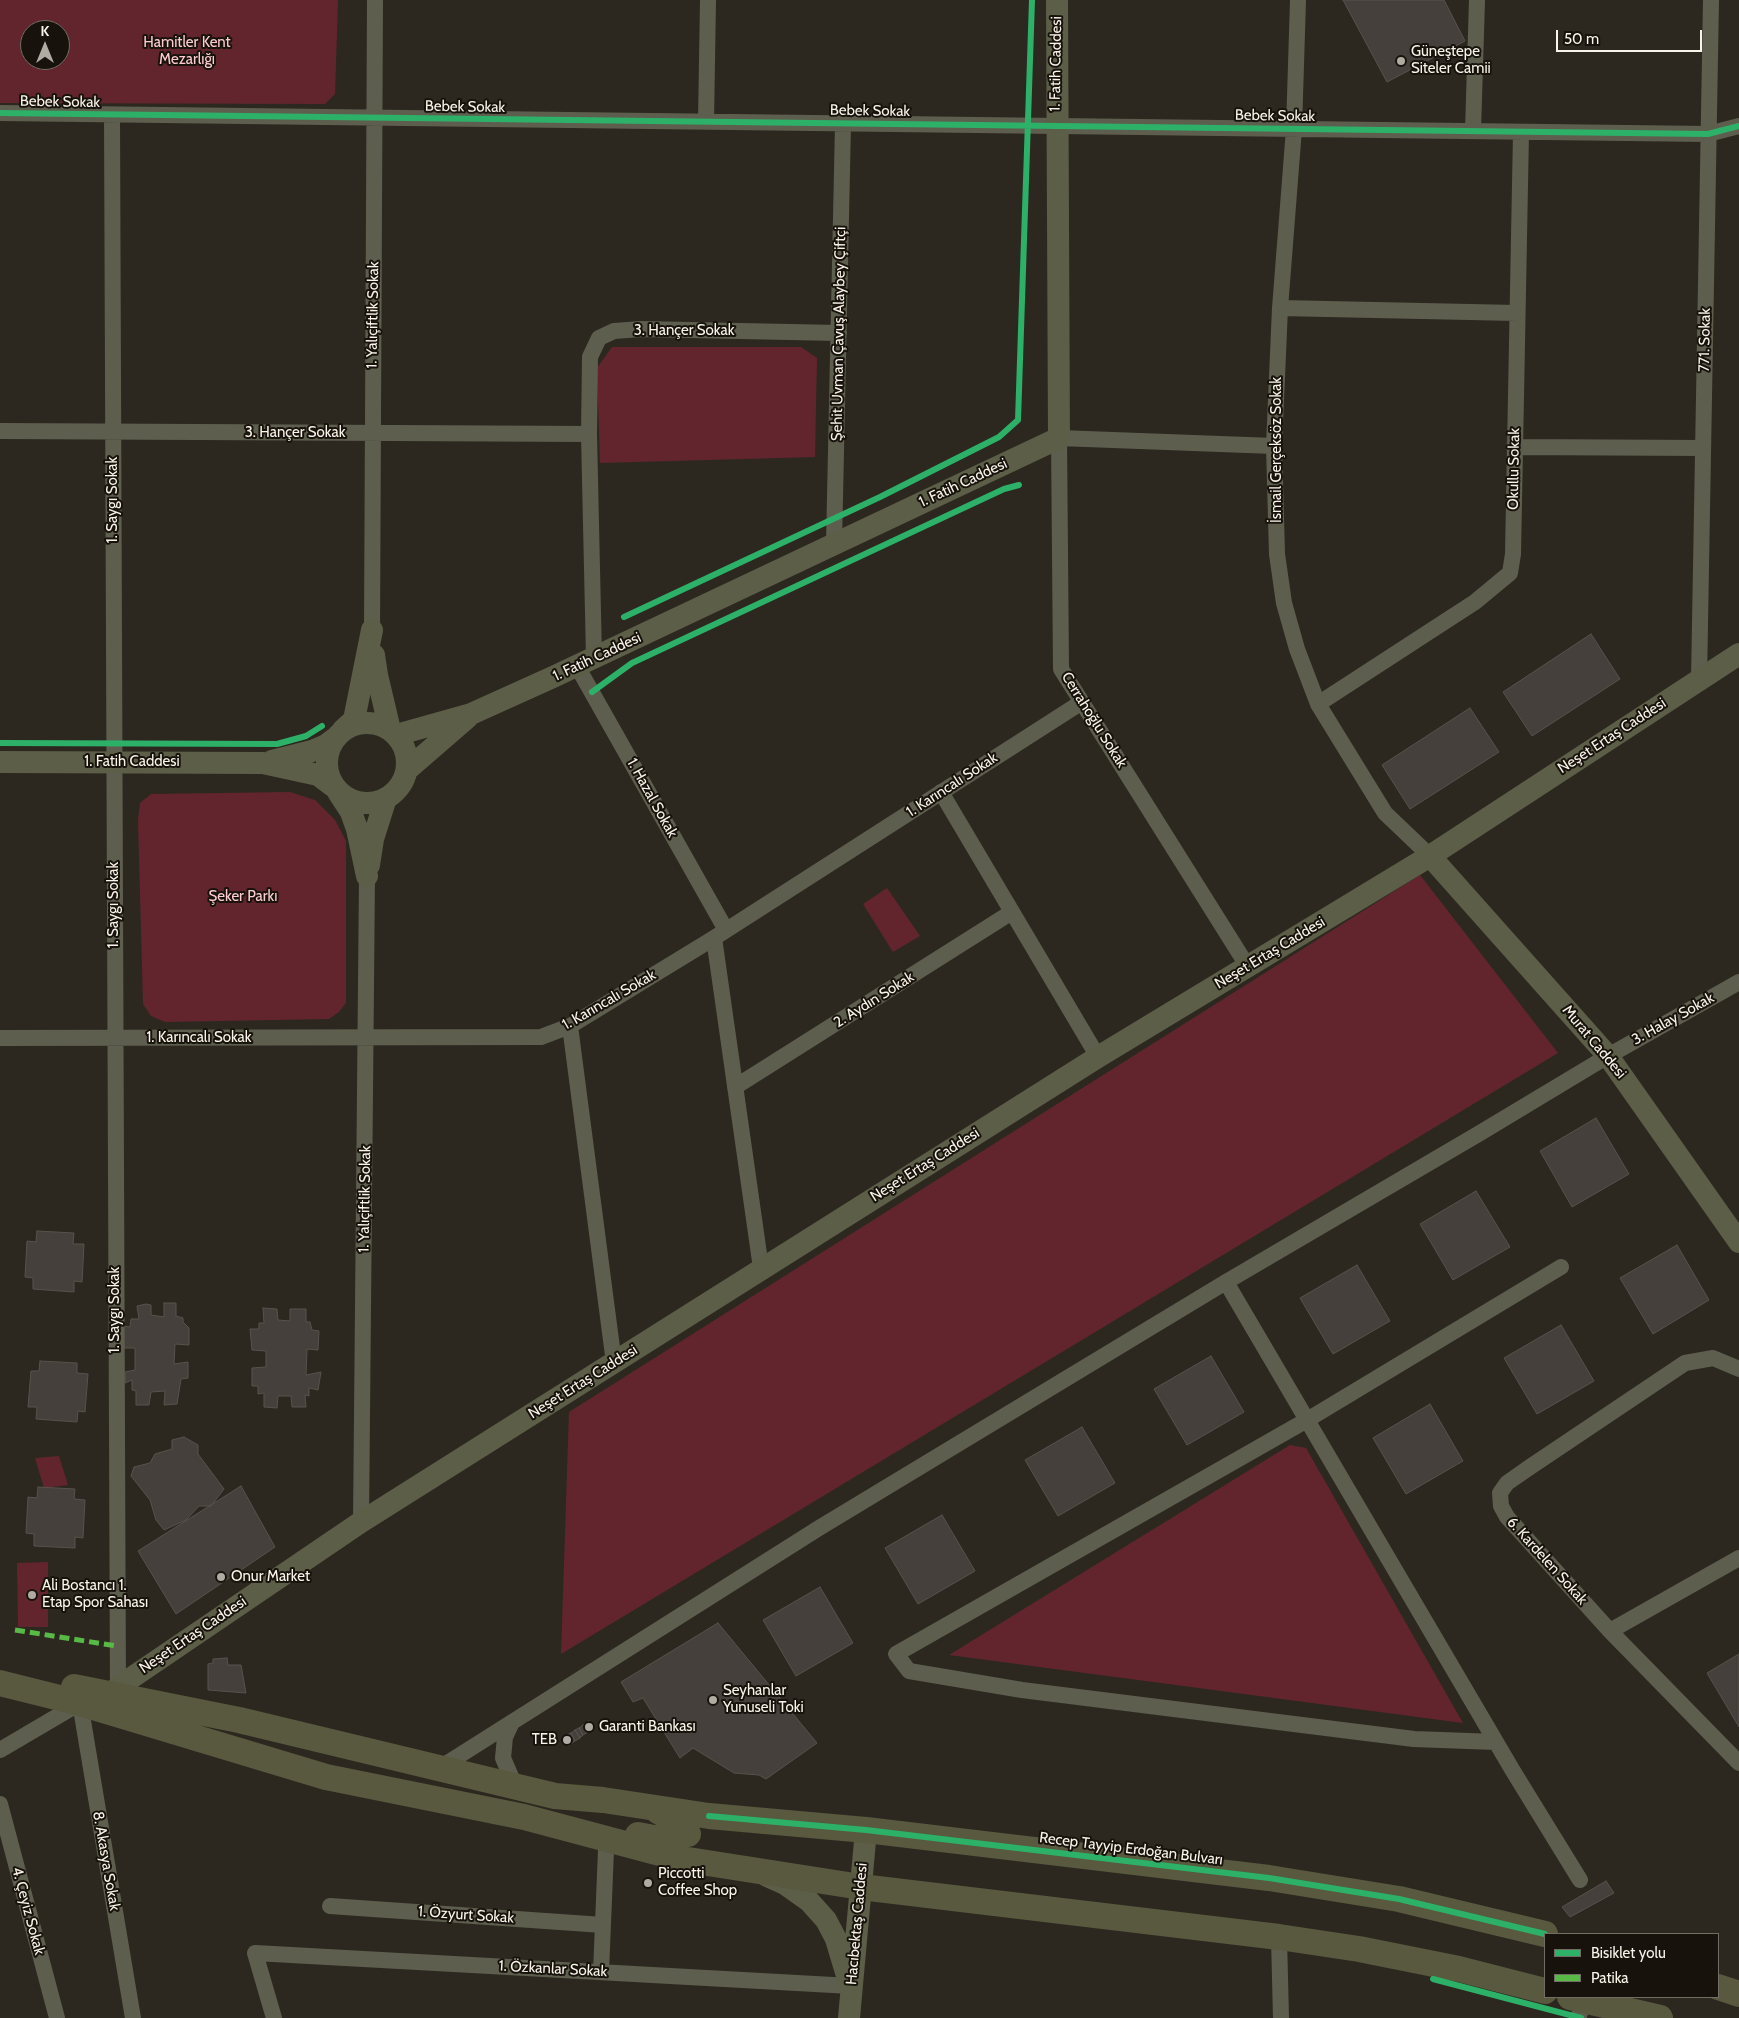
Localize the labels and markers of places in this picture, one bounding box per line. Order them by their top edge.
place label: Güneştepe Siteler Camii [1411,43,1491,78]
marker: Güneştepe Siteler Camii [1395,55,1407,67]
place label: Onur Market [231,1568,310,1586]
marker: Onur Market [215,1571,227,1583]
place label: Ali Bostancı 1. Etap Spor Sahası [42,1577,148,1612]
marker: Ali Bostancı 1. Etap Spor Sahası [26,1589,38,1601]
place label: Seyhanlar Yunuseli Toki [723,1682,804,1717]
marker: Seyhanlar Yunuseli Toki [707,1694,719,1706]
place label: Garanti Bankası [599,1718,696,1736]
marker: Garanti Bankası [583,1721,595,1733]
place label: TEB [532,1731,557,1749]
marker: TEB [561,1734,573,1746]
place label: Piccotti Coffee Shop [658,1865,737,1900]
marker: Piccotti Coffee Shop [642,1877,654,1889]

